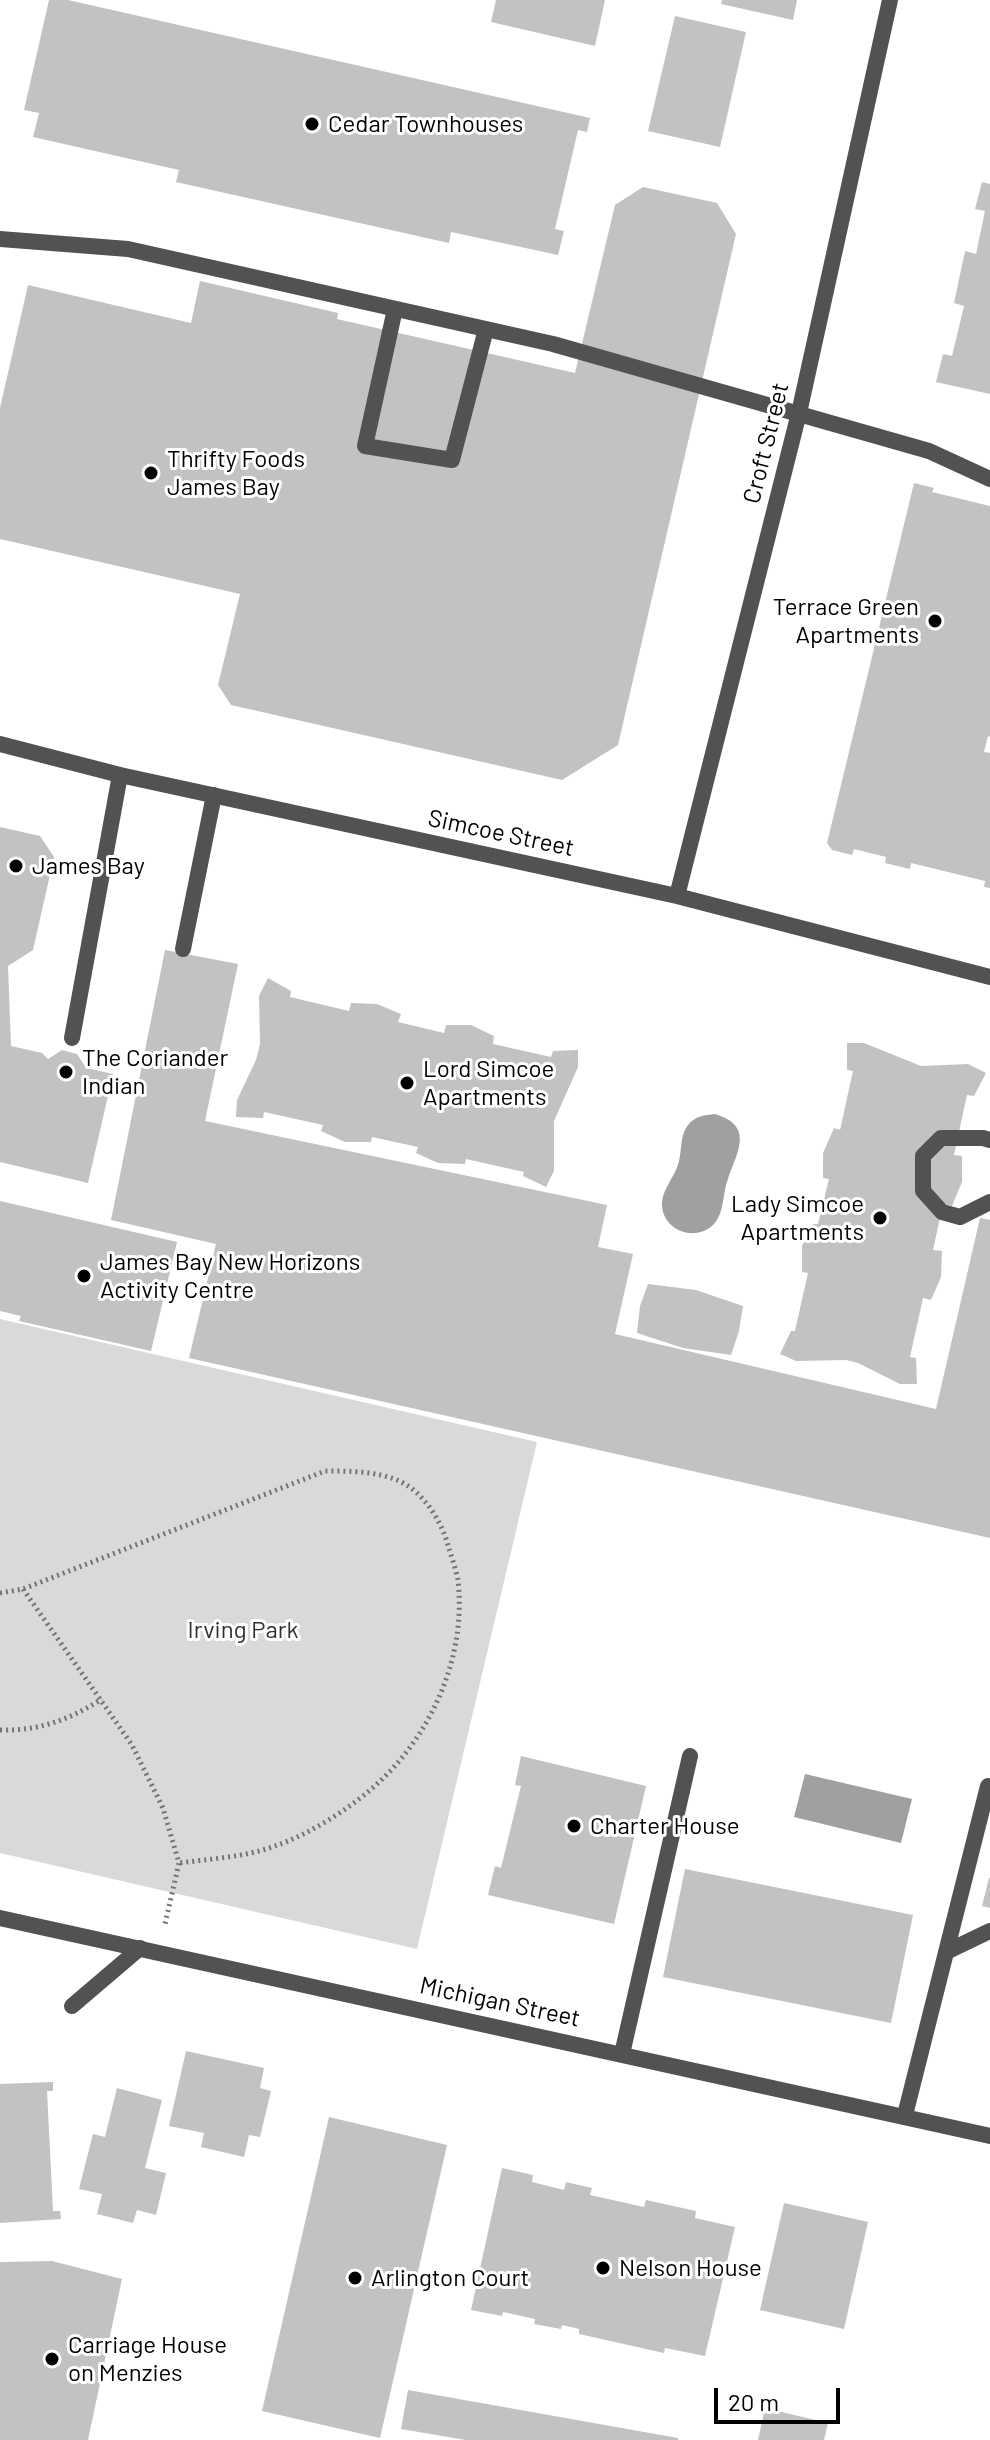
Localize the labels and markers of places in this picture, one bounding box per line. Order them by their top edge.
place label: Cedar Townhouses [328,110,523,138]
marker: Cedar Townhouses [303,115,321,133]
place label: Thrifty Foods James Bay [167,445,305,501]
marker: Thrifty Foods James Bay [142,464,160,482]
place label: Terrace Green Apartments [773,593,919,649]
marker: Terrace Green Apartments [926,612,944,630]
place label: James Bay [32,852,145,880]
marker: James Bay [7,857,25,875]
place label: The Coriander Indian [82,1044,228,1100]
place label: Lord Simcoe Apartments [423,1055,554,1111]
marker: The Coriander Indian [57,1063,75,1081]
marker: Lord Simcoe Apartments [398,1074,416,1092]
place label: Lady Simcoe Apartments [731,1190,864,1246]
marker: Lady Simcoe Apartments [871,1209,889,1227]
place label: James Bay New Horizons Activity Centre [100,1248,360,1304]
marker: James Bay New Horizons Activity Centre [75,1267,93,1285]
place label: Charter House [590,1812,740,1840]
marker: Charter House [565,1817,583,1835]
place label: Nelson House [619,2254,762,2282]
marker: Nelson House [594,2259,612,2277]
place label: Arlington Court [371,2264,529,2292]
marker: Arlington Court [346,2269,364,2287]
place label: Carriage House on Menzies [68,2331,227,2387]
marker: Carriage House on Menzies [43,2350,61,2368]

